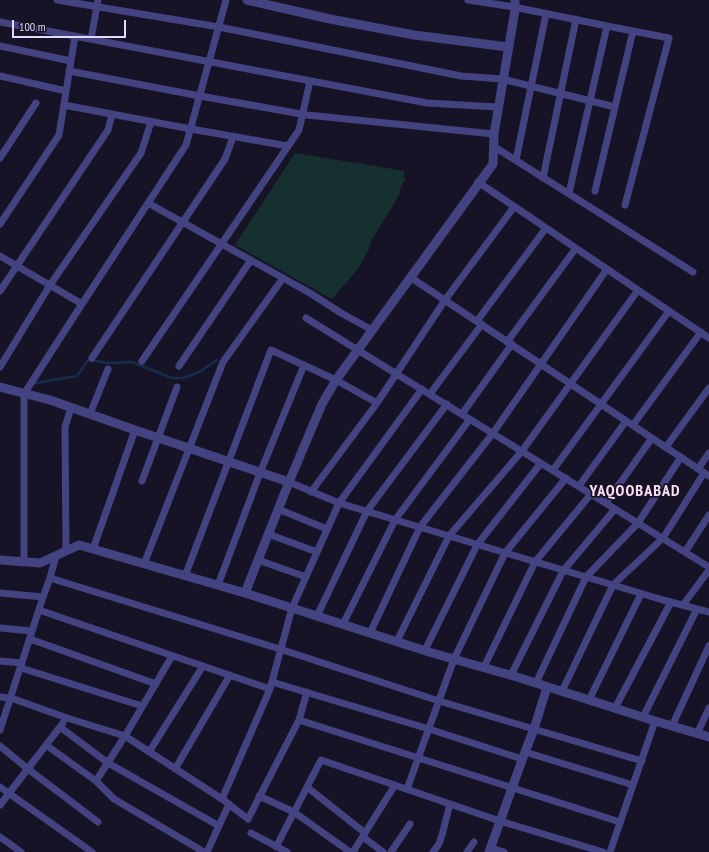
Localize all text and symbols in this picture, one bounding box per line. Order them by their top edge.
scale bar [14,12,128,38]
text: 100 m [19,19,46,34]
district label: YAQOOBABAD [589,481,681,501]

